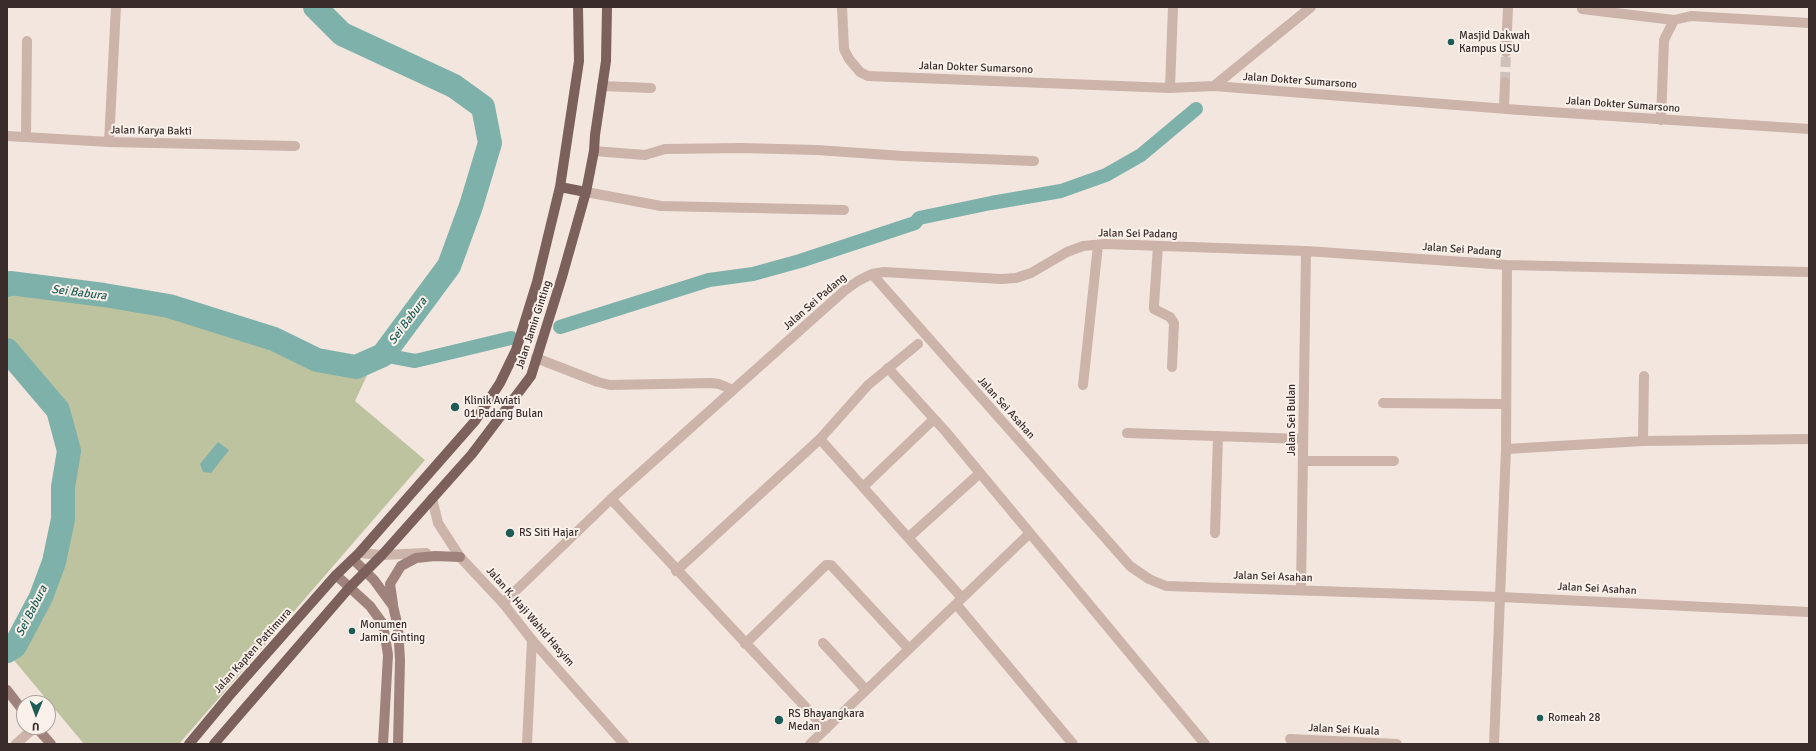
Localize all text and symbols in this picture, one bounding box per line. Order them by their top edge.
place label: Masjid Dakwah Kampus USU [1459,29,1530,55]
marker: Masjid Dakwah Kampus USU [1446,37,1456,47]
street label: Jalan Dokter Sumarsono [919,59,1033,77]
street label: Jalan Dokter Sumarsono [1243,70,1357,92]
street label: Jalan Dokter Sumarsono [1566,94,1680,116]
street label: Jalan Karya Bakti [110,124,192,138]
street label: Jalan Sei Padang [1098,227,1178,241]
street label: Jalan Sei Padang [1422,241,1502,259]
street label: Jalan Sei Padang [781,271,849,333]
street label: Jalan Jamin Ginting [513,279,555,371]
water label: Sei Babura [51,282,107,304]
water label: Sei Babura [386,295,430,347]
street label: Jalan Sei Asahan [975,374,1037,442]
street label: Jalan Sei Bulan [1285,384,1299,456]
place label: Klinik Aviati 01 Padang Bulan [464,394,543,420]
marker: Klinik Aviati 01 Padang Bulan [449,401,461,413]
place label: RS Siti Hajar [519,526,578,540]
marker: RS Siti Hajar [504,527,516,539]
street label: Jalan K. Haji Wahid Hasyim [483,565,577,669]
street label: Jalan Sei Asahan [1233,569,1313,585]
street label: Jalan Sei Asahan [1557,580,1637,598]
water label: Sei Babura [13,583,51,639]
street label: Jalan Kapten Pattimura [211,606,295,696]
place label: Monumen Jamin Ginting [360,618,425,644]
marker: Monumen Jamin Ginting [347,626,357,636]
north arrow [16,695,56,735]
place label: RS Bhayangkara Medan [788,707,864,733]
place label: Romeah 28 [1548,711,1600,725]
marker: Romeah 28 [1535,713,1545,723]
marker: RS Bhayangkara Medan [773,714,785,726]
text: U [32,720,40,733]
street label: Jalan Sei Kuala [1308,722,1380,738]

